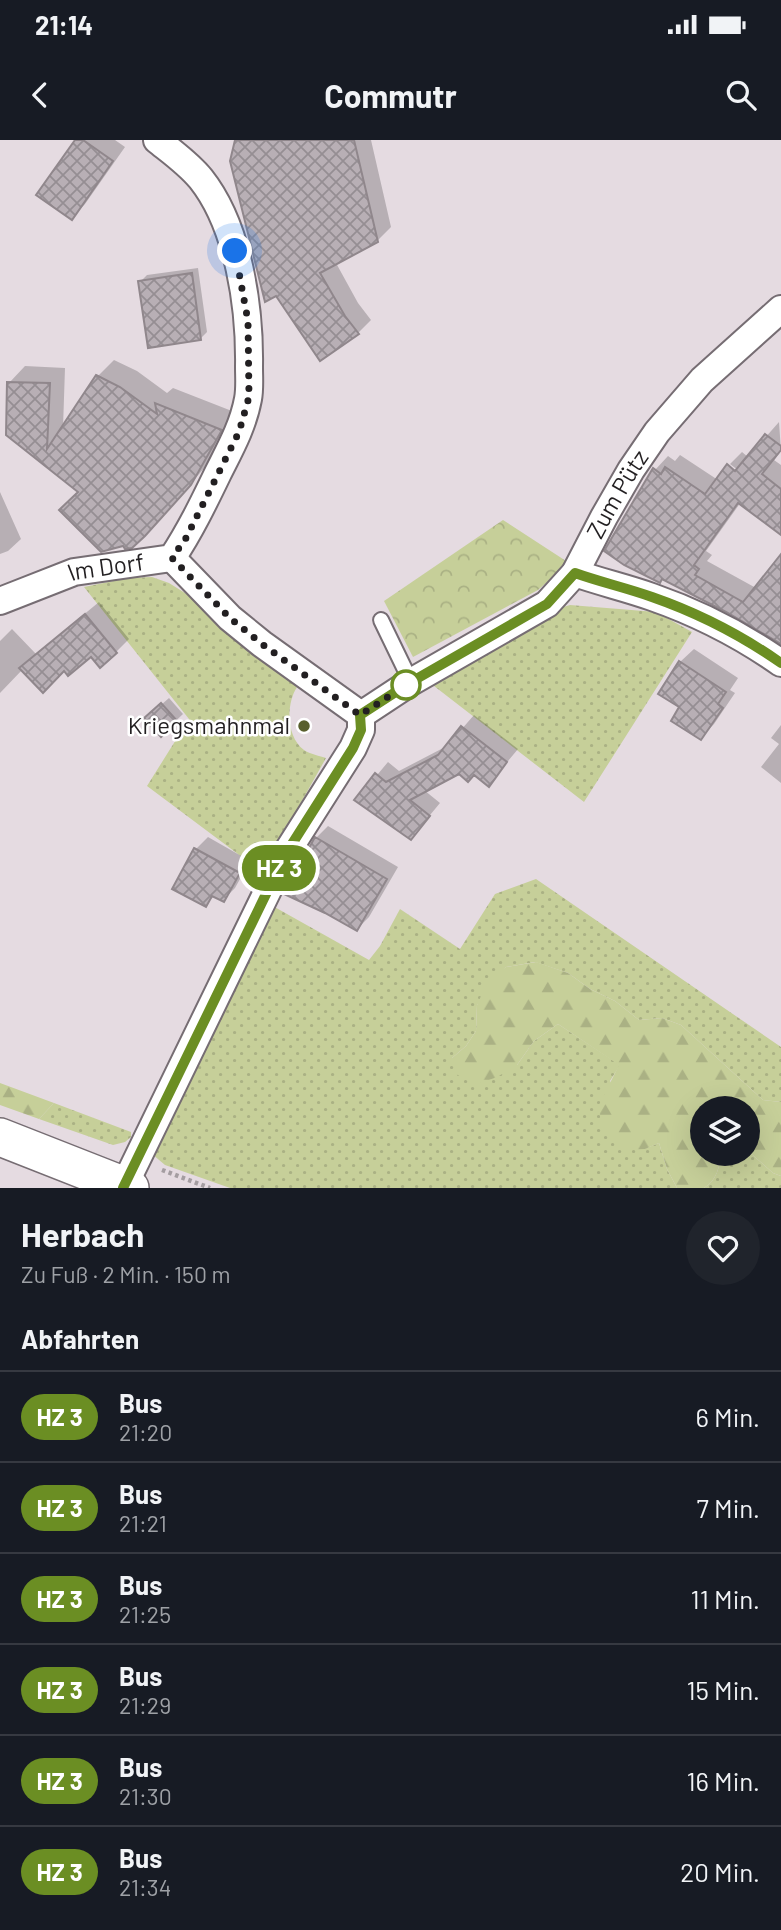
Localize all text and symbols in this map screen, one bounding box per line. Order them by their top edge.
text: 21:14 [35,9,93,40]
icon: back [21,76,59,114]
text: Commutr [324,76,457,114]
icon: search [722,76,760,114]
your location [217,233,252,268]
street label: Zum Pütz [580,444,654,543]
street label: Im Dorf [63,546,146,586]
unlabelled marker [391,670,421,700]
place label: Kriegsmahnmal [128,710,290,739]
marker: Kriegsmahnmal [296,718,312,734]
line badge: HZ 3 [230,845,328,891]
text: HZ 3 [256,853,302,882]
map controls [690,1096,760,1166]
button: layers [690,1096,760,1166]
button: heart [686,1211,760,1285]
text: Herbach [21,1214,144,1254]
text: Zu Fuß · 2 Min. · 150 m [21,1260,231,1288]
text: Abfahrten [21,1323,139,1354]
text: Bus [119,1387,162,1418]
text: 6 Min. [695,1401,760,1432]
text: HZ 3 [36,1402,83,1431]
text: 21:20 [119,1418,172,1446]
text: Bus [119,1478,162,1509]
text: 7 Min. [697,1492,760,1523]
text: HZ 3 [36,1493,83,1522]
text: 21:21 [119,1509,167,1537]
text: Bus [119,1569,162,1600]
text: 11 Min. [691,1583,760,1614]
text: HZ 3 [36,1584,83,1613]
text: 21:25 [119,1600,171,1628]
text: Bus [119,1660,162,1691]
text: 15 Min. [686,1674,760,1705]
text: HZ 3 [36,1675,83,1704]
text: 21:29 [119,1691,171,1719]
text: Bus [119,1751,162,1782]
text: 16 Min. [686,1765,760,1796]
text: HZ 3 [36,1766,83,1795]
text: 21:30 [119,1782,172,1810]
text: Bus [119,1842,162,1873]
text: 20 Min. [680,1856,760,1887]
text: HZ 3 [36,1857,83,1886]
text: 21:34 [119,1873,171,1901]

